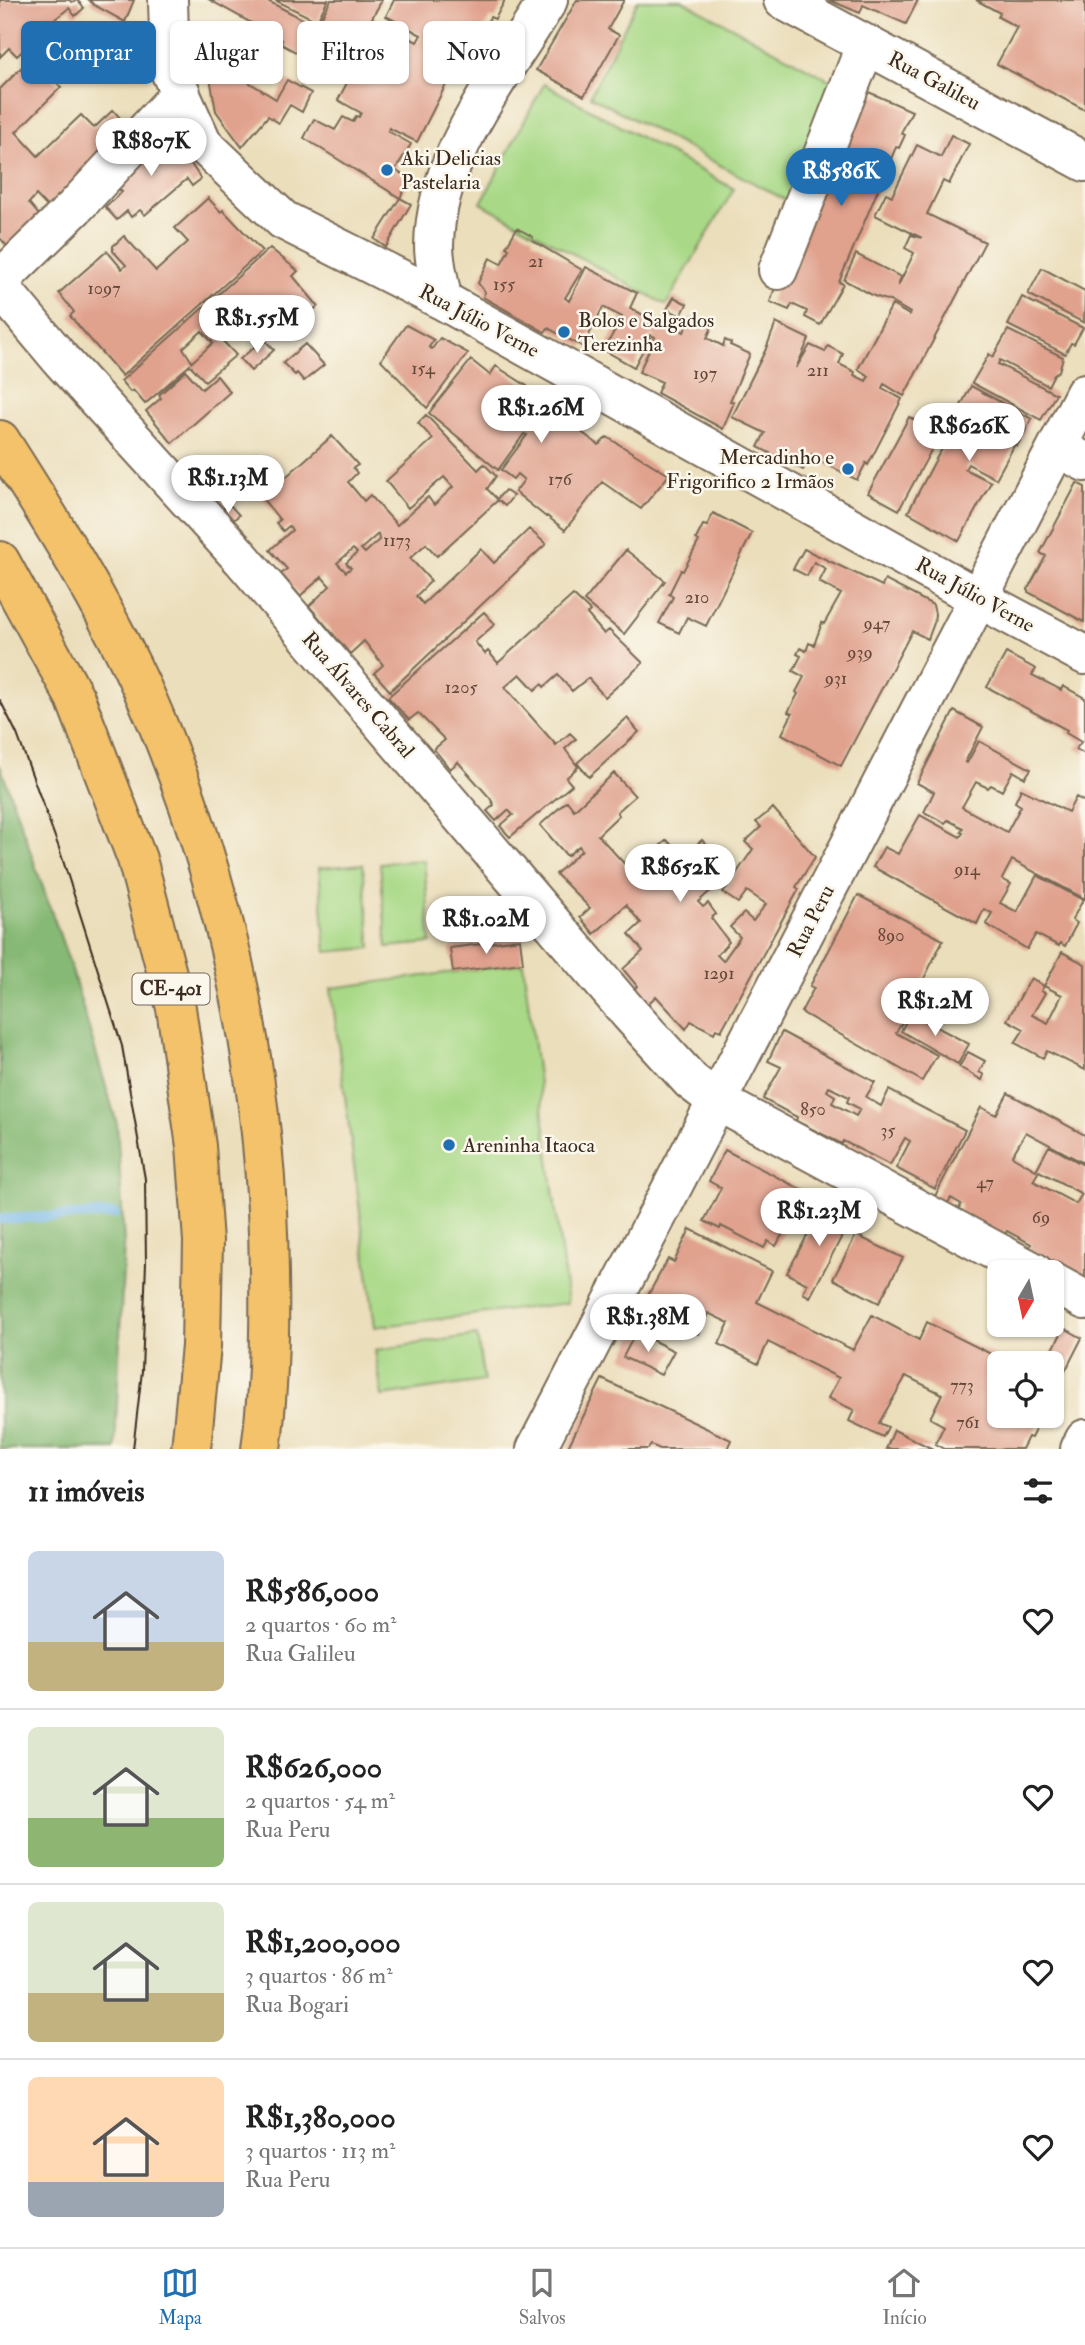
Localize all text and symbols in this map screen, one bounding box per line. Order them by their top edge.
chip: Comprar [21,21,156,84]
chip: Alugar [170,21,283,84]
chip: Filtros [297,21,409,84]
chip: Novo [423,21,525,84]
street label: Rua Galileu [883,45,985,117]
pin: R$807K [94,118,208,178]
text: R$807K [112,126,190,155]
place label: Aki Delicias Pastelaria [400,145,501,196]
pin: R$586K [784,148,898,208]
text: R$586K [802,156,880,185]
marker: Aki Delicias Pastelaria [379,162,395,178]
house number: 21 [528,250,544,273]
house number: 155 [493,273,515,296]
house number: 1097 [87,277,121,300]
street label: Rua Júlio Verne [414,278,544,364]
pin: R$1.55M [192,296,322,355]
text: R$1.55M [215,303,299,332]
place label: Bolos e Salgados Terezinha [578,307,714,358]
marker: Bolos e Salgados Terezinha [556,324,572,340]
house number: 154 [411,357,436,380]
house number: 211 [807,359,829,382]
house number: 197 [693,362,717,385]
pin: R$1.26M [476,386,606,445]
text: R$1.26M [497,393,585,422]
pin: R$626K [912,404,1026,463]
text: R$626K [929,411,1009,440]
place label: Mercadinho e Frigorifico 2 Irmãos [666,444,834,495]
pin: R$1.13M [163,456,293,515]
marker: Mercadinho e Frigorifico 2 Irmãos [840,461,856,477]
text: R$1.13M [187,463,269,492]
house number: 176 [548,468,573,491]
house number: 1173 [383,529,411,552]
street label: Rua Júlio Verne [911,551,1040,639]
house number: 210 [685,586,709,609]
house number: 947 [862,612,890,635]
street label: Rua Álvares Cabral [296,626,421,764]
house number: 939 [845,641,873,664]
house number: 931 [823,667,847,690]
house number: 1205 [445,676,477,699]
pin: R$652K [623,844,737,904]
text: R$652K [641,852,719,881]
house number: 914 [952,858,981,881]
street label: Rua Peru [781,880,841,962]
pin: R$1.02M [421,897,551,956]
text: R$1.02M [442,904,530,933]
house number: 890 [878,924,904,947]
house number: 1291 [703,962,735,985]
road number: CE-401 [132,973,210,1004]
pin: R$1.2M [878,978,992,1038]
text: R$1.2M [897,986,973,1015]
house number: 850 [800,1098,826,1121]
house number: 35 [881,1119,895,1142]
place label: Areninha Itaoca [462,1132,595,1159]
marker: Areninha Itaoca [441,1137,457,1153]
house number: 47 [976,1171,994,1194]
pin: R$1.23M [754,1188,884,1248]
text: R$1.23M [777,1196,861,1225]
house number: 69 [1032,1206,1050,1229]
north arrow [987,1260,1064,1337]
map controls [987,1260,1064,1428]
pin: R$1.38M [583,1294,713,1354]
text: R$1.38M [606,1302,690,1331]
button: locate [987,1351,1064,1428]
house number: 773 [950,1374,974,1397]
house number: 761 [956,1411,980,1434]
icon: filters [1019,1472,1057,1510]
text: 11 imóveis [28,1473,145,1510]
text: R$586,000 [245,1573,379,1610]
icon: home [84,1579,168,1663]
icon: heart [1019,1602,1057,1640]
text: 2 quartos · 60 m² [245,1610,397,1639]
text: Rua Galileu [245,1639,356,1668]
text: R$626,000 [245,1749,382,1786]
icon: home [84,1755,168,1839]
icon: heart [1019,1778,1057,1816]
text: 2 quartos · 54 m² [245,1786,395,1815]
text: Rua Peru [245,1815,330,1844]
text: R$1,200,000 [245,1924,401,1961]
icon: home [84,1930,168,2014]
icon: heart [1019,1953,1057,1991]
text: 3 quartos · 86 m² [245,1961,393,1990]
text: Rua Bogari [245,1990,349,2019]
text: R$1,380,000 [245,2099,396,2136]
icon: home [84,2105,168,2189]
icon: heart [1019,2128,1057,2166]
text: 3 quartos · 113 m² [245,2136,396,2165]
text: Rua Peru [245,2165,330,2194]
tab: Mapa [158,2264,202,2330]
tab: Salvos [519,2264,566,2330]
tab: Início [882,2264,927,2330]

